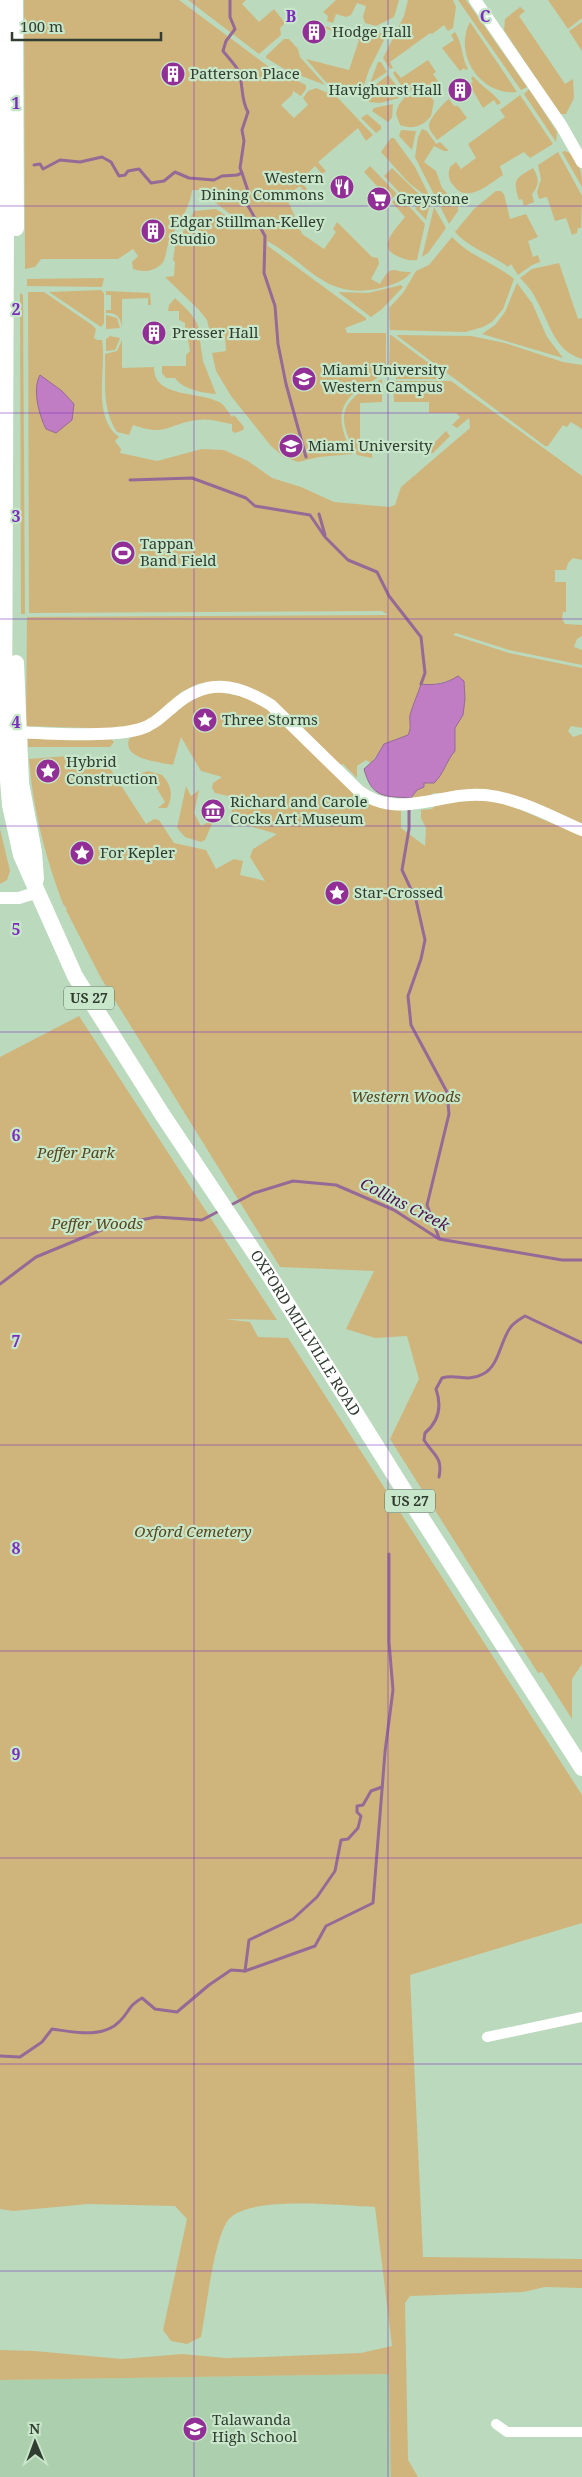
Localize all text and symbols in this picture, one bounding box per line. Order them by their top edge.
text: B [286,5,297,27]
text: C [480,5,491,27]
scale bar [12,10,161,42]
text: 100 m [20,16,63,36]
building icon: Hodge Hall [301,19,327,45]
place label: Hodge Hall [332,21,412,41]
building icon: Patterson Place [160,61,186,87]
place label: Patterson Place [190,63,300,83]
building icon: Havighurst Hall [447,77,473,103]
place label: Havighurst Hall [328,79,442,99]
text: 1 [11,92,21,114]
place label: Western Dining Commons [201,167,324,204]
restaurant icon: Western Dining Commons [329,174,355,200]
supermarket icon: Greystone [366,186,392,212]
place label: Greystone [396,188,469,208]
place label: Edgar Stillman-Kelley Studio [170,211,325,248]
building icon: Edgar Stillman-Kelley Studio [140,218,166,244]
text: 2 [11,298,21,320]
building icon: Presser Hall [141,320,167,346]
place label: Presser Hall [172,322,259,342]
place label: Miami University Western Campus [322,359,447,396]
school or university icon: Miami University Western Campus [291,366,317,392]
school or university icon: Miami University [278,433,304,459]
place label: Miami University [308,435,433,455]
text: 3 [11,505,21,527]
place label: Tappan Band Field [140,533,217,570]
sports icon: Tappan Band Field [110,540,136,566]
place icon: Three Storms [192,707,218,733]
place label: Three Storms [222,709,318,729]
text: 4 [11,711,21,733]
place label: Hybrid Construction [66,751,158,788]
place icon: Hybrid Construction [35,758,61,784]
place label: Richard and Carole Cocks Art Museum [230,791,367,828]
museum icon: Richard and Carole Cocks Art Museum [200,798,226,824]
place icon: For Kepler [69,840,95,866]
place label: For Kepler [100,842,175,862]
place icon: Star-Crossed [324,880,350,906]
place label: Star-Crossed [354,882,443,902]
text: 5 [11,918,21,940]
road number: US 27 [64,986,114,1010]
park label: Western Woods [351,1086,461,1106]
text: 6 [11,1124,21,1146]
park label: Peffer Park [36,1142,115,1162]
water label: Collins Creek [357,1172,454,1236]
park label: Peffer Woods [50,1213,143,1233]
street label: OXFORD MILLVILLE ROAD [246,1246,366,1419]
text: 7 [11,1330,21,1352]
road number: US 27 [385,1490,435,1512]
park label: Oxford Cemetery [134,1521,252,1541]
text: 8 [11,1537,21,1559]
text: 9 [11,1743,21,1765]
place label: Talawanda High School [212,2409,298,2446]
school or university icon: Talawanda High School [182,2416,208,2442]
north arrow [10,2417,60,2467]
text: N [29,2419,40,2438]

